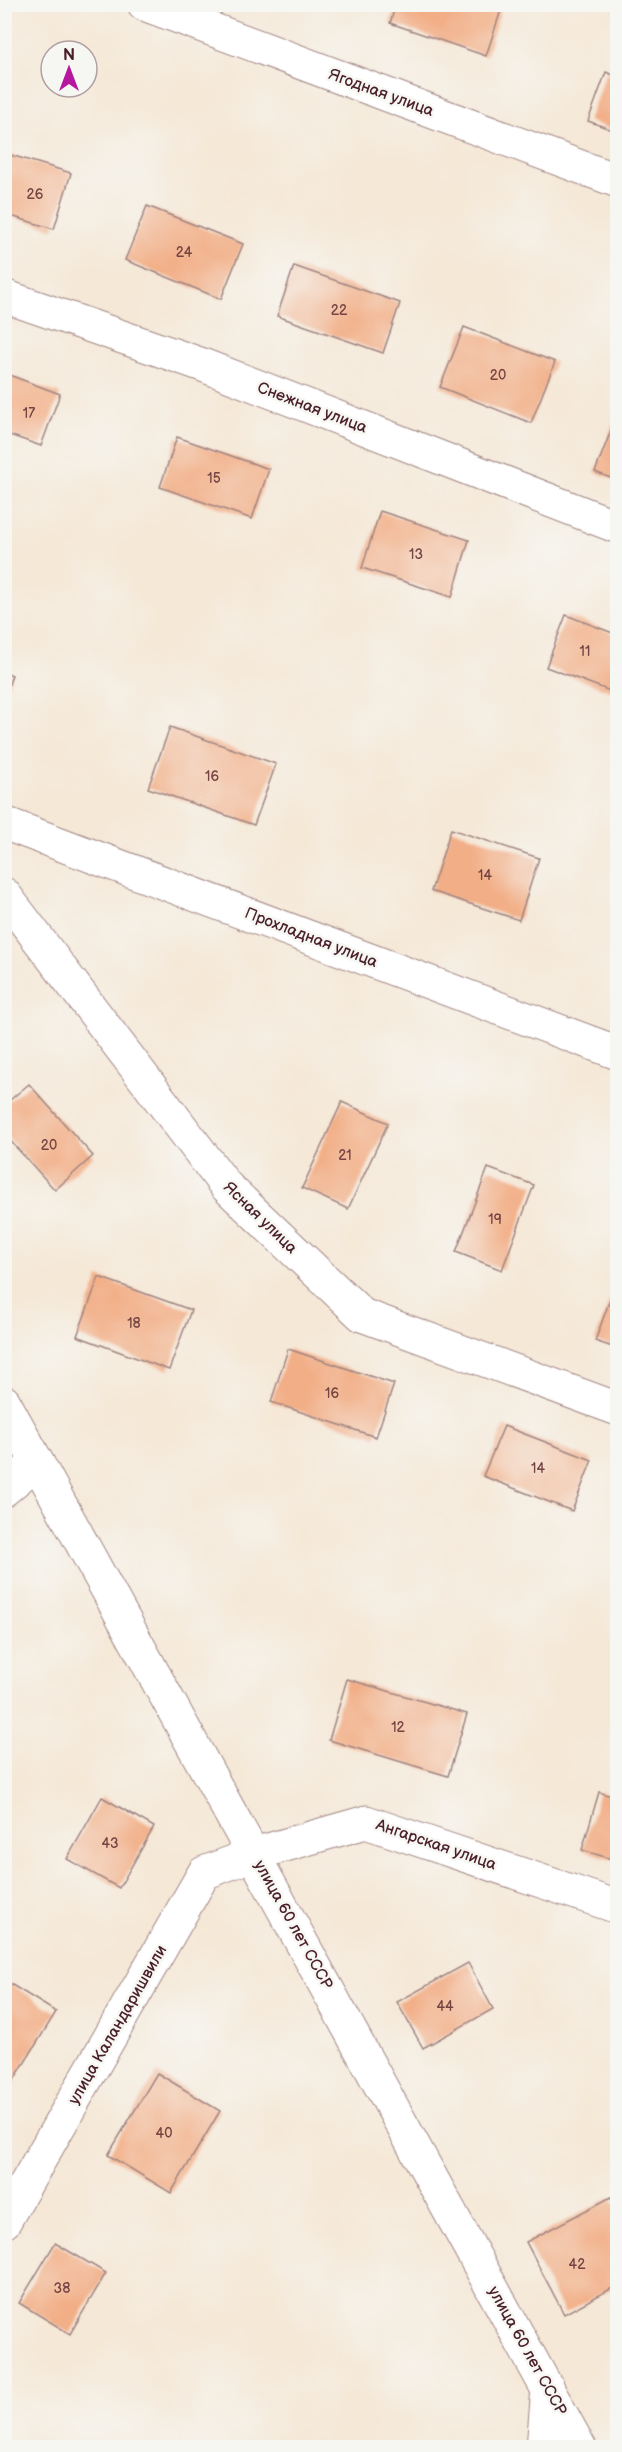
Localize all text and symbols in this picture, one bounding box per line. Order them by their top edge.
north arrow [39,39,99,99]
text: N [63,46,75,65]
street label: Ягодная улица [326,65,437,121]
house number: 26 [27,186,44,203]
house number: 24 [176,244,193,261]
house number: 22 [331,302,348,319]
house number: 20 [490,367,506,384]
street label: Снежная улица [254,378,370,438]
house number: 17 [23,405,35,422]
house number: 15 [207,470,221,487]
house number: 13 [409,546,423,563]
house number: 11 [580,643,590,660]
house number: 16 [205,768,219,785]
house number: 14 [478,867,492,884]
street label: Прохладная улица [242,904,381,972]
house number: 20 [41,1137,57,1154]
house number: 21 [338,1147,352,1164]
street label: Ясная улица [219,1178,301,1258]
house number: 19 [488,1211,502,1228]
house number: 18 [127,1315,141,1332]
house number: 16 [325,1385,339,1402]
house number: 14 [531,1460,545,1477]
house number: 12 [391,1719,406,1736]
street label: Ангарская улица [372,1815,499,1875]
house number: 43 [101,1835,119,1852]
street label: улица 60 лет СССР [250,1857,336,1993]
street label: улица Каландаришвили [65,1942,171,2108]
house number: 44 [436,1998,454,2015]
house number: 40 [156,2125,172,2142]
house number: 42 [569,2256,586,2273]
house number: 38 [54,2280,70,2297]
street label: улица 60 лет СССР [484,2283,570,2419]

